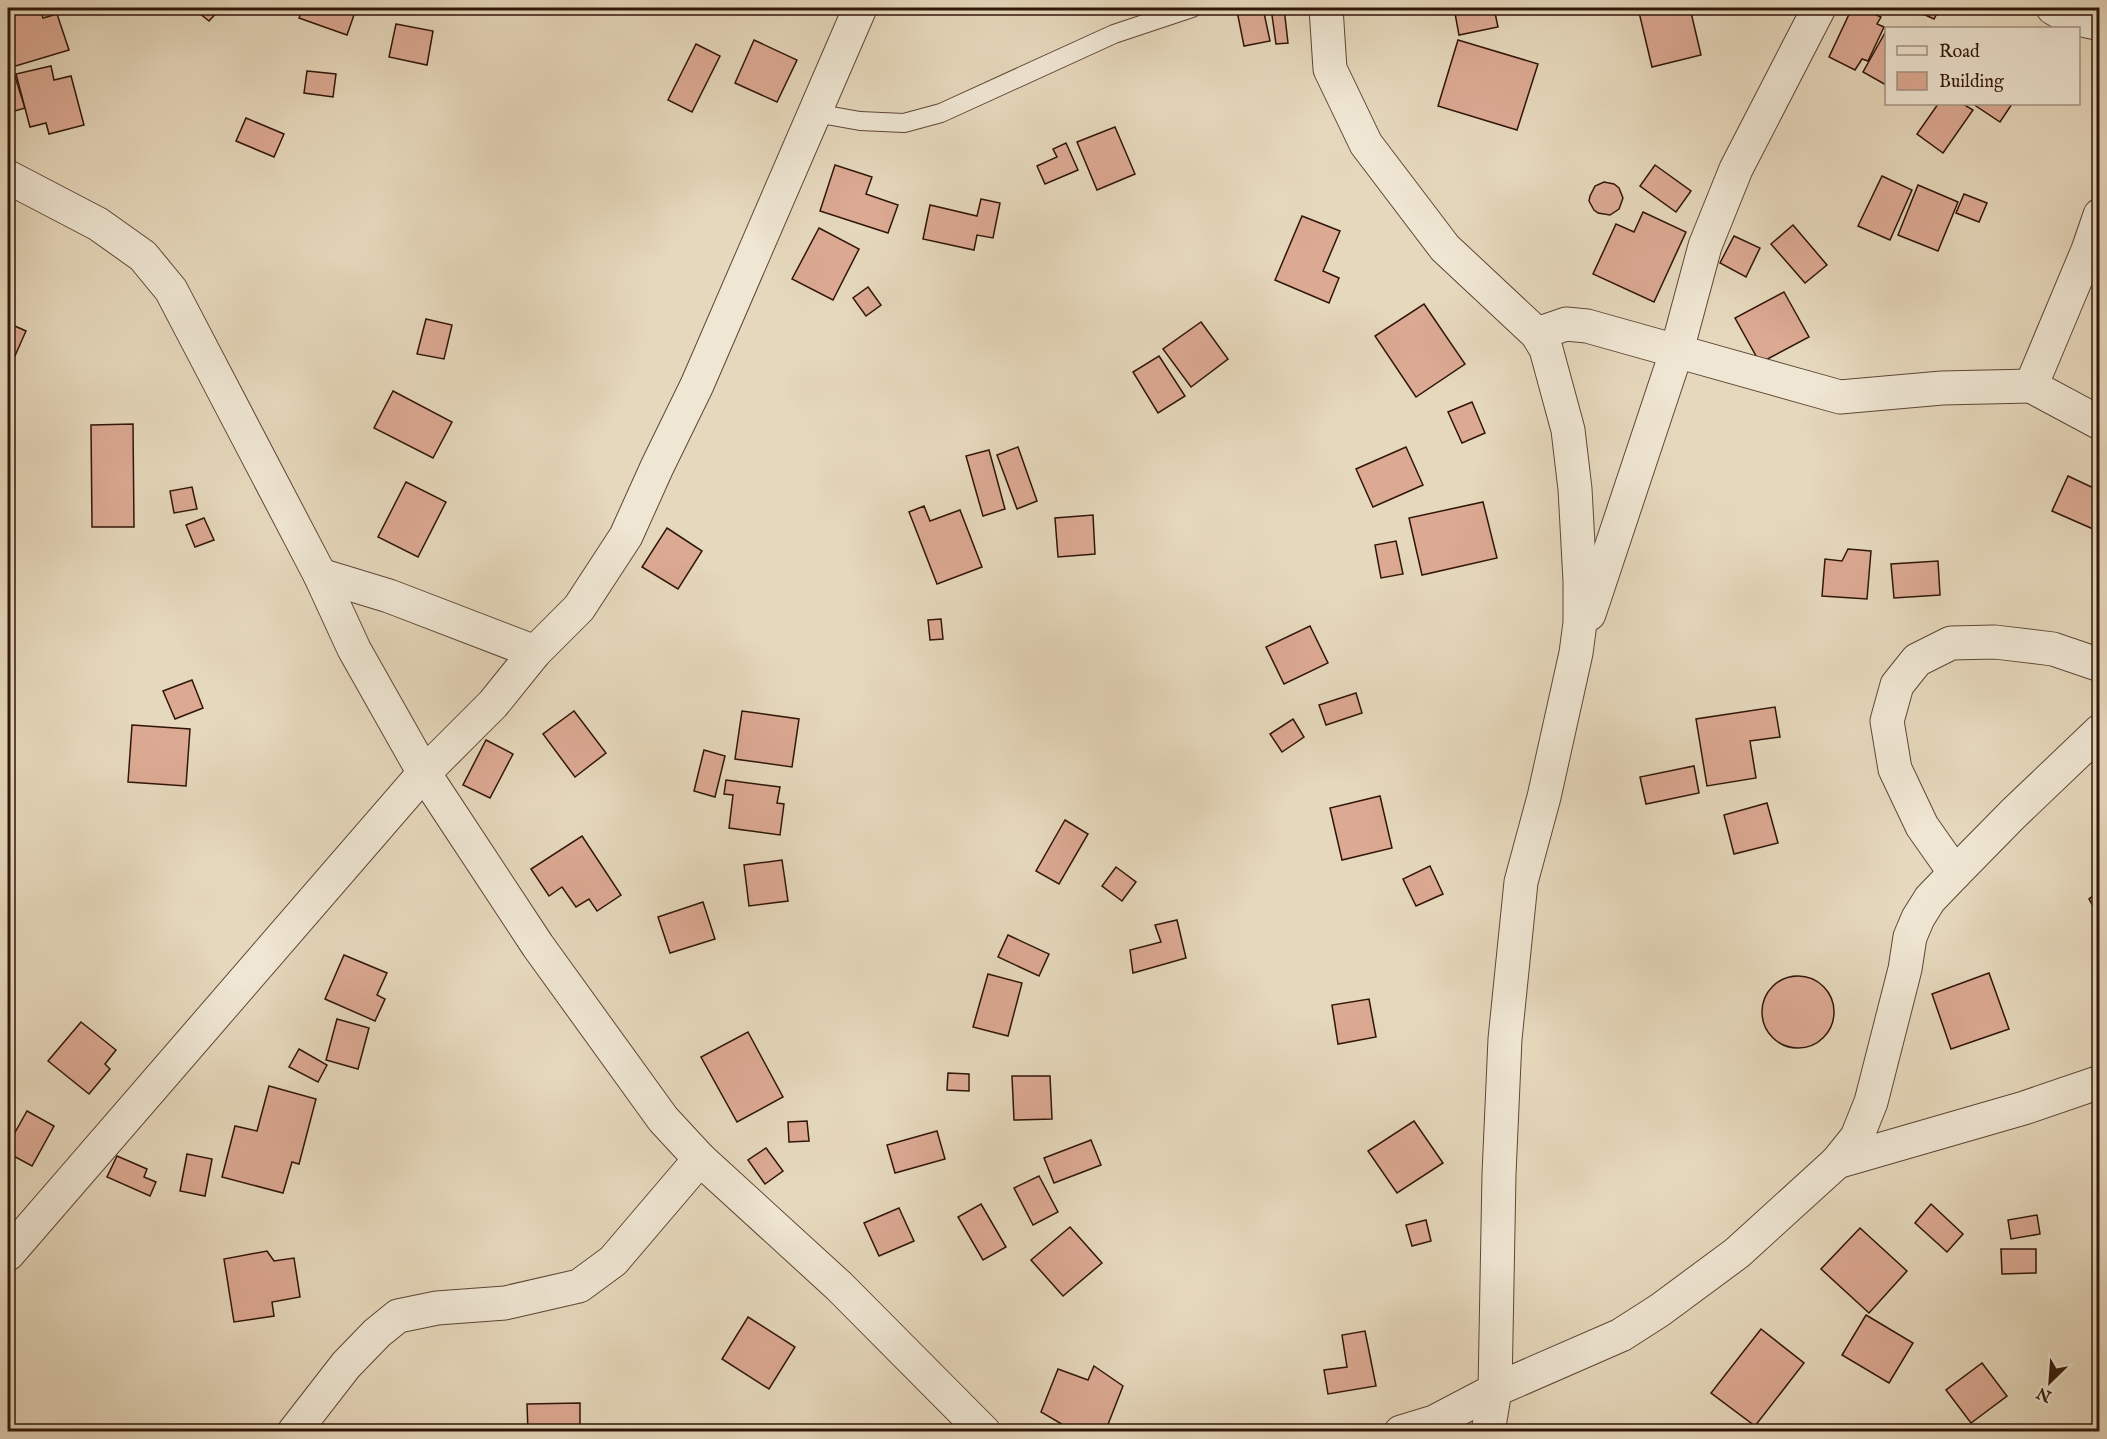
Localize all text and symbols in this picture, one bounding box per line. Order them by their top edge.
legend [1885,27,2080,105]
text: Road [1939,41,1980,64]
text: Building [1939,71,2004,94]
north arrow [2020,1352,2080,1412]
text: N [2034,1382,2056,1406]

